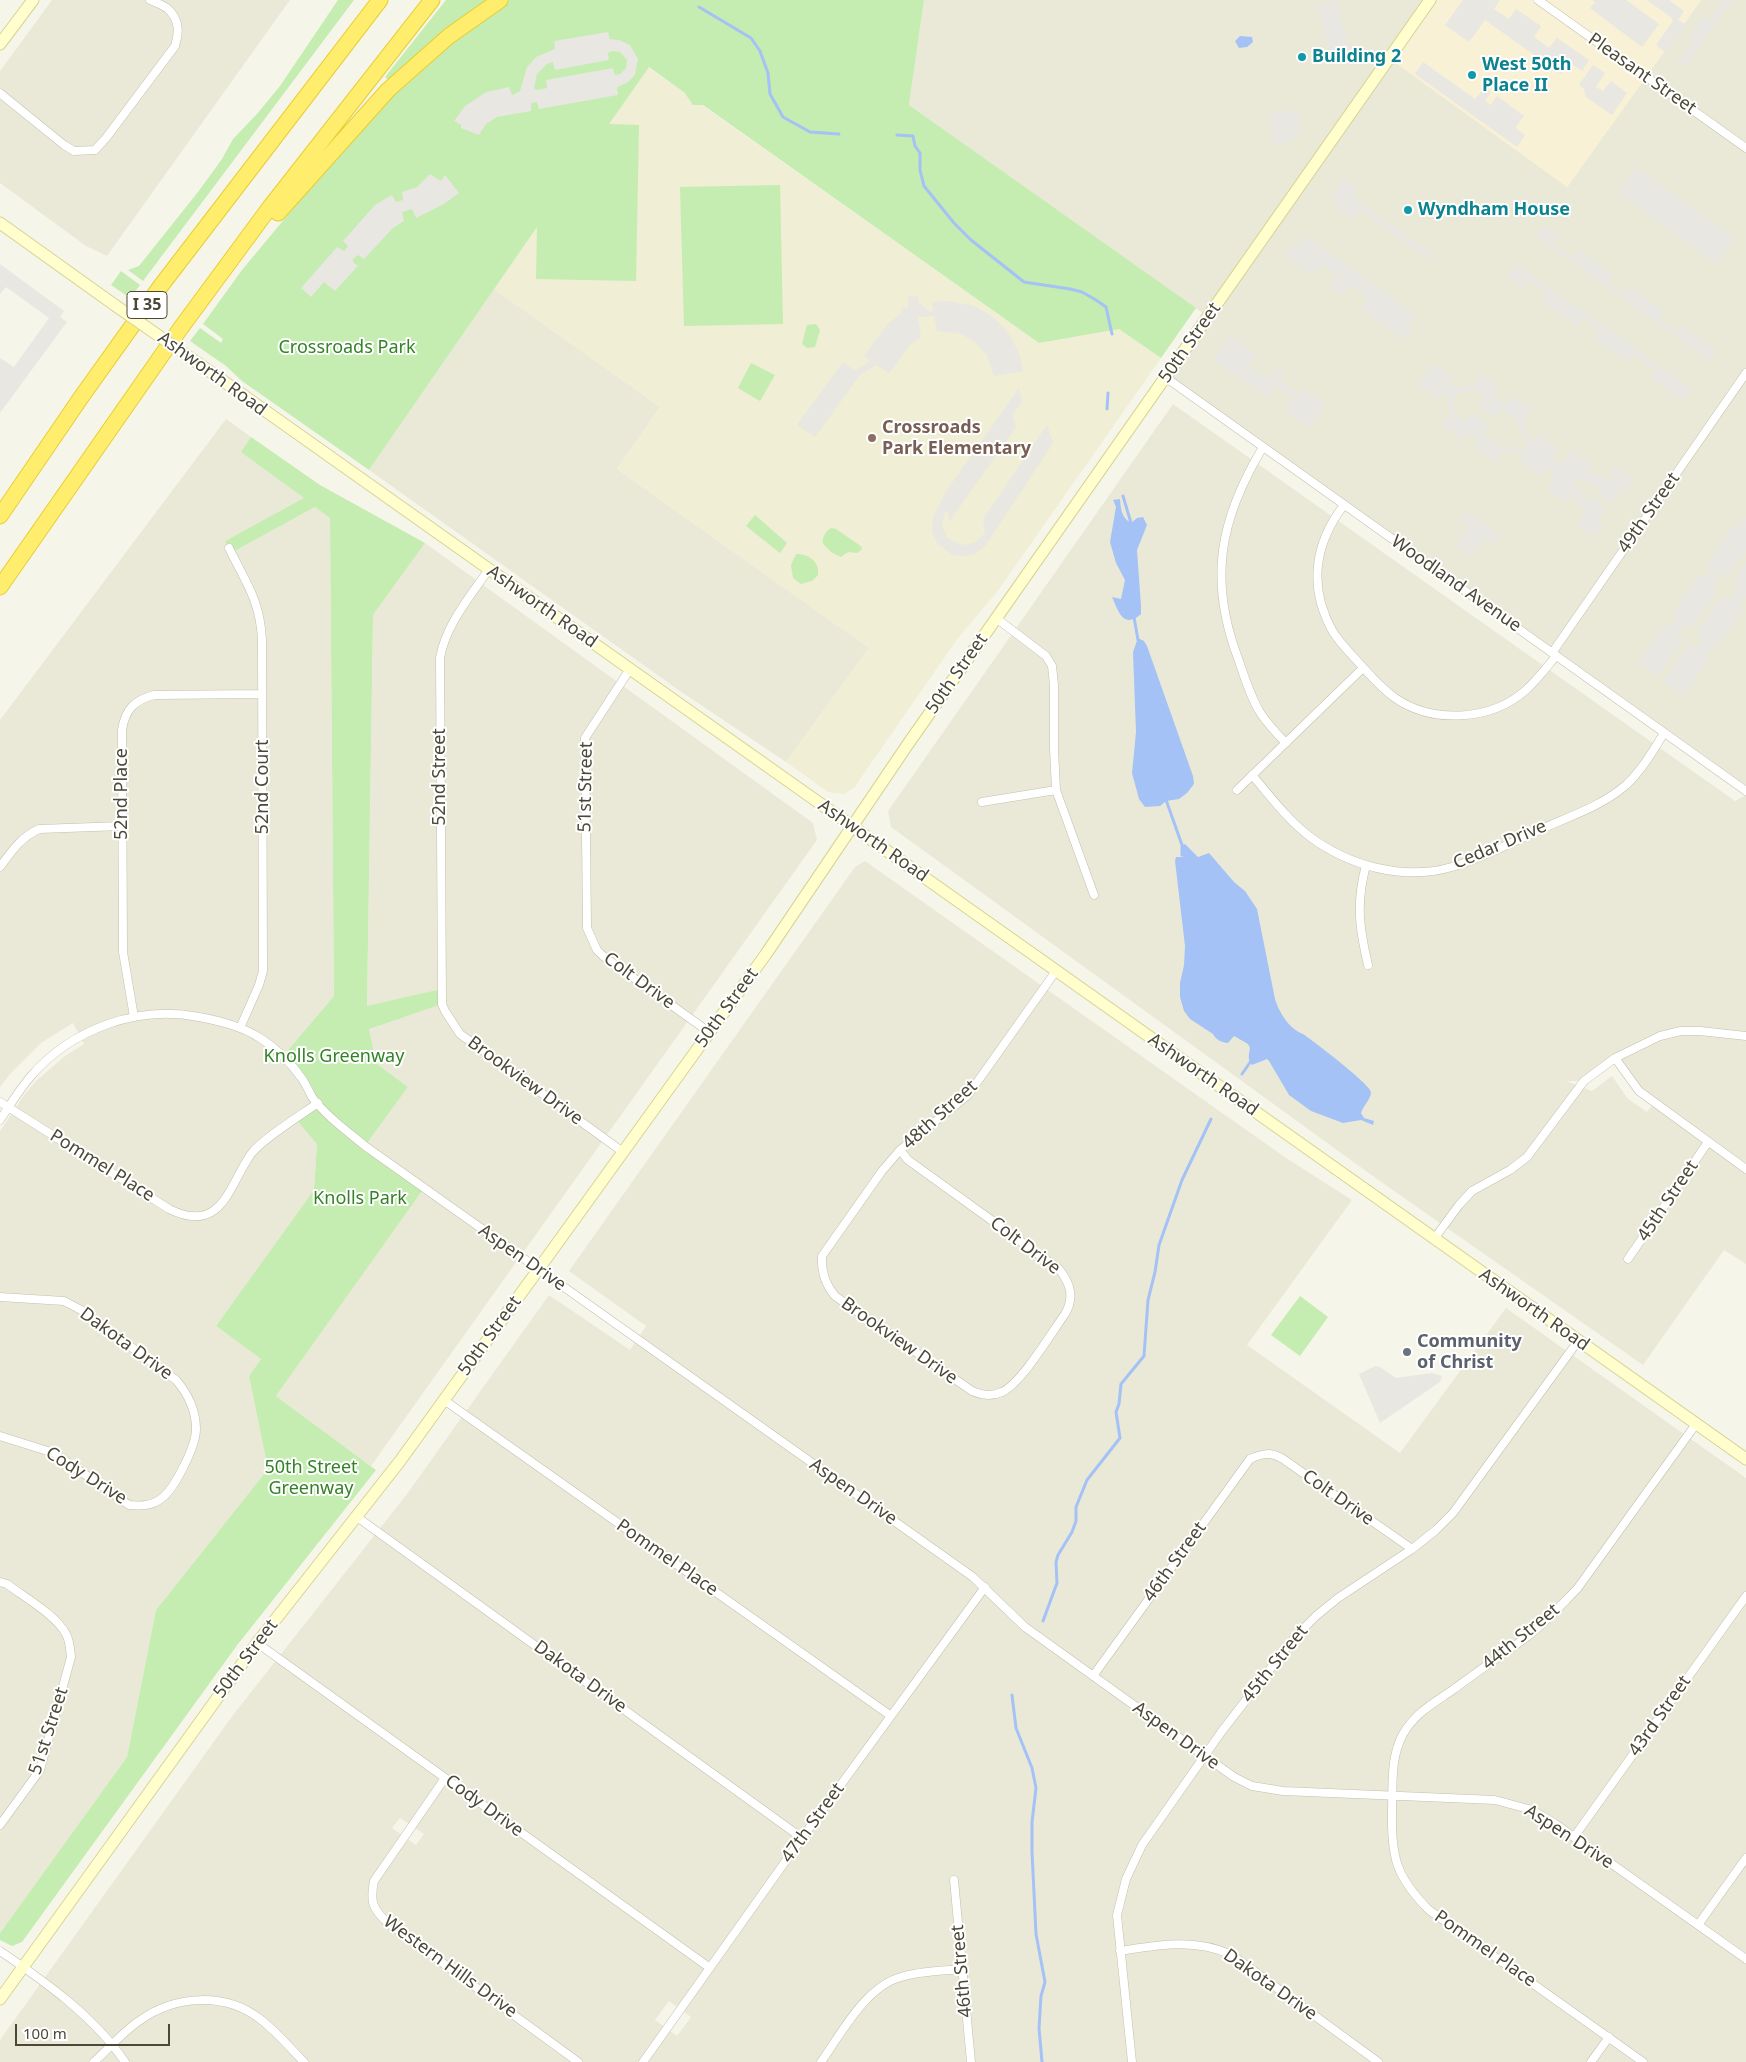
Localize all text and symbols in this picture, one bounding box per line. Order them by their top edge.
street label: Pleasant Street [1584,29,1700,119]
place label: Building 2 [1312,46,1401,68]
marker: Building 2 [1296,51,1308,63]
place label: West 50th Place II [1482,54,1571,96]
marker: West 50th Place II [1466,69,1478,81]
place label: Wyndham House [1418,199,1570,221]
marker: Wyndham House [1402,204,1414,216]
road number: I 35 [127,292,167,318]
street label: 50th Street [1154,299,1226,387]
street label: Ashworth Road [153,327,271,421]
park label: Crossroads Park [278,337,416,359]
place label: Crossroads Park Elementary [882,417,1031,459]
marker: Crossroads Park Elementary [866,432,878,444]
street label: 49th Street [1613,469,1685,557]
street label: Woodland Avenue [1387,531,1525,637]
street label: Ashworth Road [483,561,601,653]
street label: 50th Street [921,630,993,718]
street label: 52nd Street [429,728,451,826]
street label: 52nd Court [252,740,274,834]
street label: 51st Street [574,741,598,833]
street label: 52nd Place [111,748,133,840]
street label: Ashworth Road [814,795,932,887]
street label: Cedar Drive [1450,816,1550,874]
street label: Colt Drive [599,948,679,1014]
street label: 50th Street [691,964,763,1052]
street label: Ashworth Road [1144,1029,1262,1121]
street label: Brookview Drive [463,1032,587,1130]
park label: Knolls Greenway [264,1046,404,1068]
street label: 48th Street [898,1076,982,1154]
street label: Pommel Place [46,1125,158,1207]
street label: 45th Street [1633,1156,1703,1246]
park label: Knolls Park [313,1188,407,1210]
street label: Colt Drive [986,1213,1064,1279]
street label: Aspen Drive [474,1220,570,1296]
street label: Ashworth Road [1475,1264,1593,1356]
street label: 50th Street [454,1292,526,1380]
street label: Brookview Drive [837,1293,961,1389]
street label: Dakota Drive [75,1303,177,1385]
place label: Community of Christ [1417,1331,1522,1374]
marker: Community of Christ [1401,1346,1413,1358]
street label: Cody Drive [41,1443,131,1509]
street label: Aspen Drive [805,1454,901,1530]
park label: 50th Street Greenway [264,1457,358,1500]
street label: Colt Drive [1298,1465,1378,1531]
street label: Pommel Place [612,1515,722,1601]
street label: 46th Street [1139,1518,1211,1606]
street label: 44th Street [1478,1599,1564,1675]
street label: 50th Street [209,1615,283,1703]
street label: 45th Street [1237,1621,1313,1707]
street label: Dakota Drive [529,1636,631,1718]
street label: 43rd Street [1624,1671,1696,1761]
street label: 51st Street [25,1685,73,1777]
street label: Aspen Drive [1129,1697,1223,1775]
street label: Cody Drive [441,1770,527,1842]
street label: 47th Street [777,1779,849,1867]
street label: Aspen Drive [1520,1800,1618,1874]
street label: Pommel Place [1430,1906,1540,1992]
street label: Western Hills Drive [379,1911,521,2023]
street label: 46th Street [947,1924,977,2018]
street label: Dakota Drive [1219,1945,1321,2025]
scale bar [18,2014,172,2046]
text: 100 m [23,2023,67,2043]

